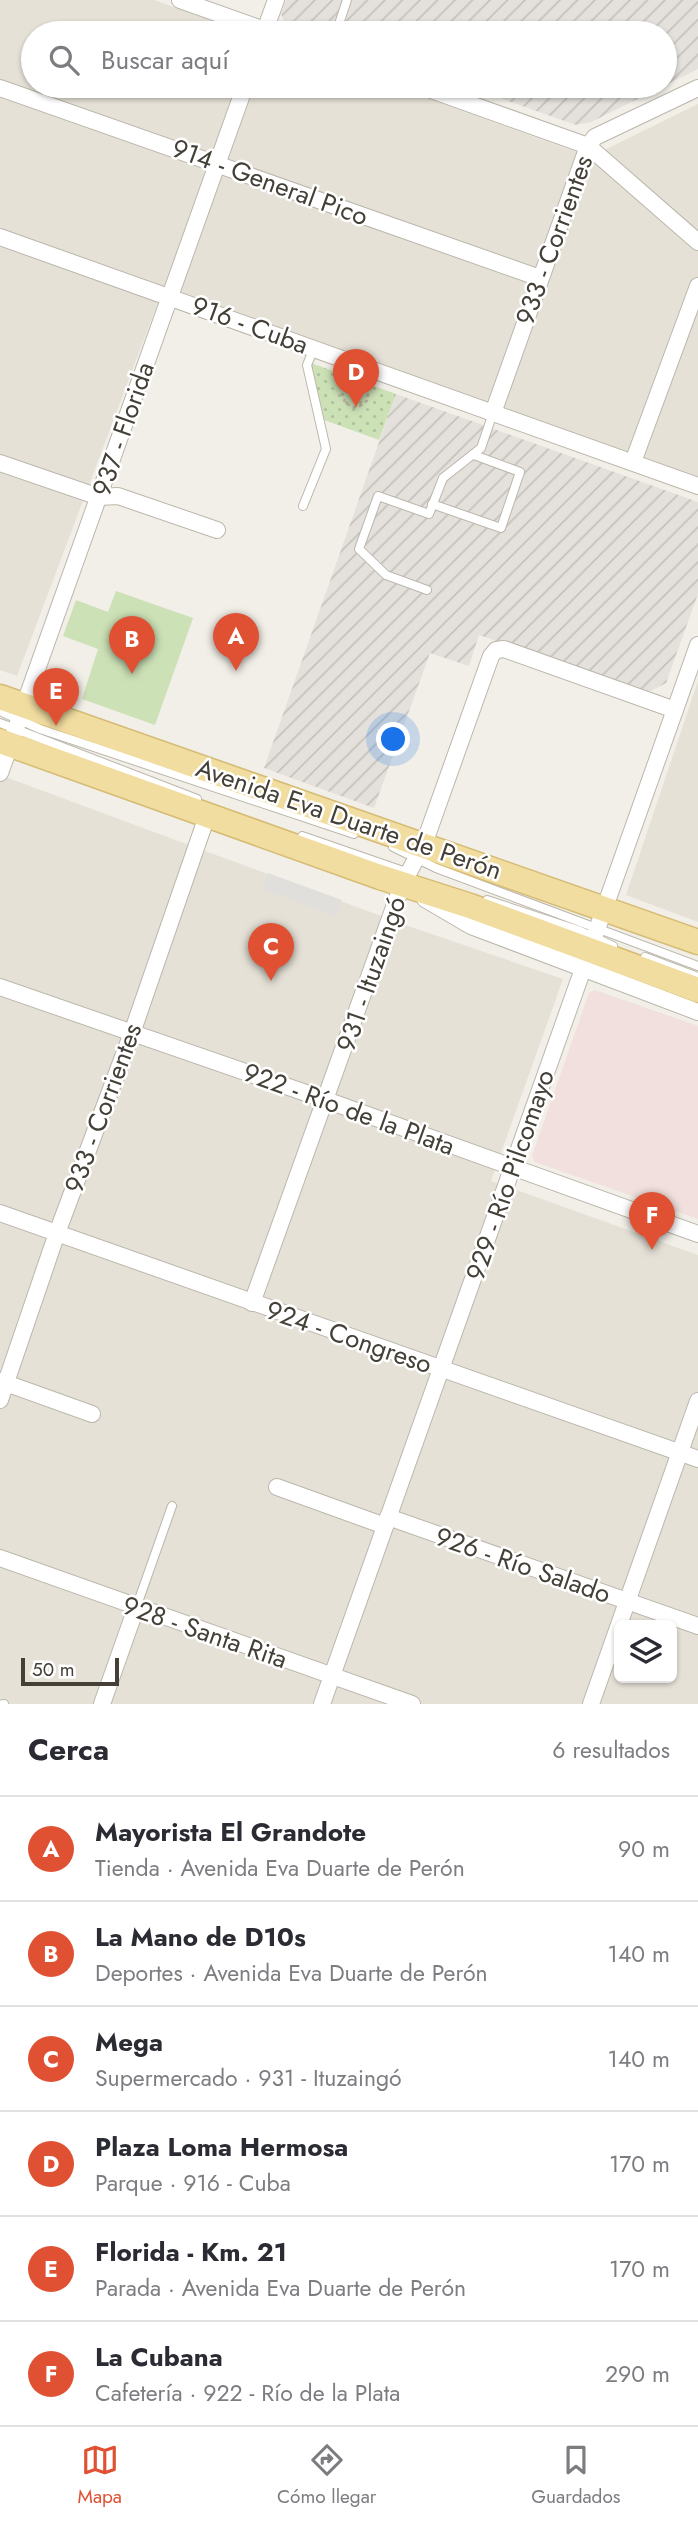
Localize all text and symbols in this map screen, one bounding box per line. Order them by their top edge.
search box [21,21,677,98]
icon: search [45,41,83,79]
text: Buscar aquí [101,41,229,79]
street label: 914 - General Pico [167,129,373,235]
street label: 933 - Corrientes [506,150,602,330]
street label: 916 - Cuba [186,286,314,364]
pin: D [333,349,379,407]
street label: 937 - Florida [82,357,164,501]
pin: A [213,613,259,671]
pin: B [109,616,155,674]
pin: E [33,668,79,726]
your location [376,722,410,756]
street label: Avenida Eva Duarte de Perón [191,749,507,889]
street label: 931 - Ituzaingó [327,891,415,1057]
pin: C [248,923,294,981]
street label: 933 - Corrientes [55,1018,151,1198]
street label: 922 - Río de la Plata [238,1053,460,1165]
street label: 929 - Río Pilcomayo [456,1065,564,1285]
pin: F [629,1192,675,1250]
street label: 924 - Congreso [261,1291,437,1383]
street label: 926 - Río Salado [430,1517,616,1613]
street label: 928 - Santa Rita [117,1586,293,1678]
map controls [614,1620,677,1683]
button: layers [614,1620,677,1683]
scale bar [21,1655,119,1687]
text: 50 m [32,1656,75,1683]
text: Cerca [28,1728,109,1771]
text: 6 resultados [552,1733,670,1767]
text: Mayorista El Grandote [95,1813,366,1851]
text: A [43,1832,59,1866]
text: 90 m [618,1832,670,1866]
text: Tienda · Avenida Eva Duarte de Perón [95,1851,465,1885]
text: La Mano de D10s [95,1918,306,1956]
text: B [43,1937,59,1971]
text: 140 m [608,1937,670,1971]
text: Deportes · Avenida Eva Duarte de Perón [95,1956,488,1990]
text: Mega [95,2023,163,2061]
text: C [43,2042,59,2076]
text: 140 m [608,2042,670,2076]
text: Supermercado · 931 - Ituzaingó [95,2061,402,2095]
text: Plaza Loma Hermosa [95,2128,348,2166]
text: D [43,2147,59,2181]
text: 170 m [609,2147,670,2181]
text: Parque · 916 - Cuba [95,2166,291,2200]
text: Florida - Km. 21 [95,2233,287,2271]
text: E [44,2252,58,2286]
text: 170 m [609,2252,670,2286]
text: Parada · Avenida Eva Duarte de Perón [95,2271,466,2305]
text: La Cubana [95,2338,223,2376]
text: F [45,2357,57,2391]
text: 290 m [605,2357,670,2391]
text: Cafetería · 922 - Río de la Plata [95,2376,400,2410]
tab: Mapa [78,2441,122,2510]
tab: Cómo llegar [277,2441,376,2510]
tab: Guardados [531,2441,620,2510]

